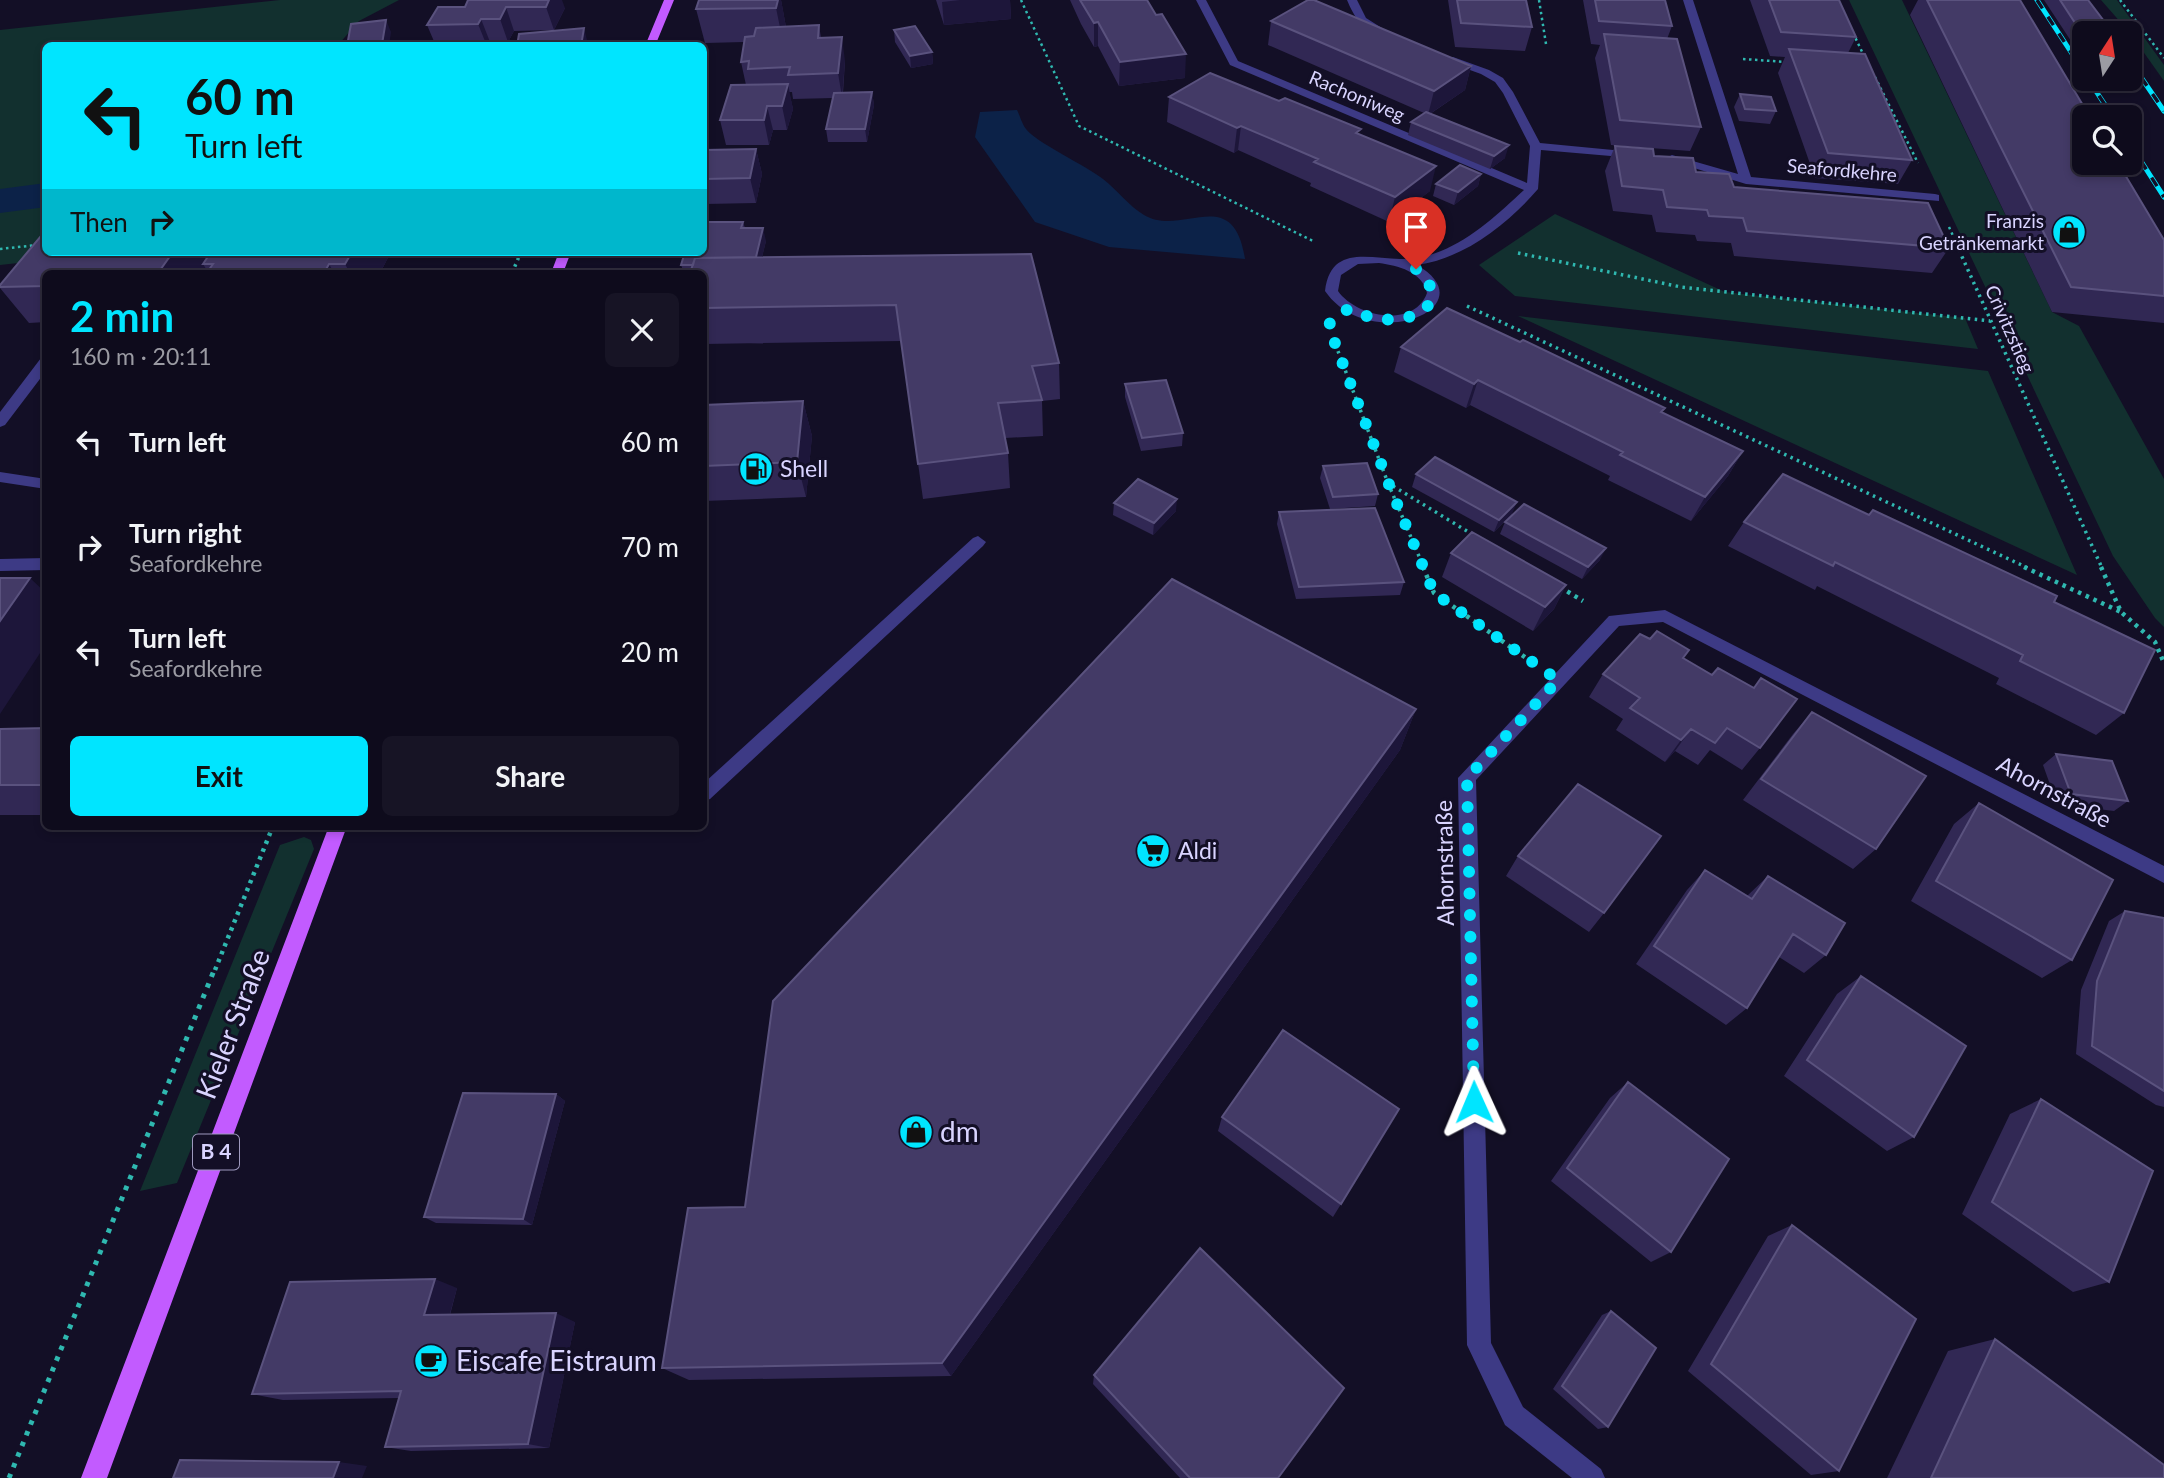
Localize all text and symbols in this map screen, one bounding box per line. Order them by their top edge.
north arrow [2072,21,2142,91]
map controls [2072,21,2142,175]
street label: Rachoniweg [1306,65,1409,126]
text: 60 m [185,67,295,125]
icon: left [70,70,161,161]
button: search [2072,105,2142,175]
text: Turn left [185,126,302,165]
street label: Seafordkehre [1786,153,1898,186]
pin [1386,197,1446,269]
icon: right [142,203,180,241]
text: Then [70,206,128,238]
icon: arrive [1397,208,1435,246]
place label: Franzis Getränkemarkt [1919,209,2044,254]
shop icon: Franzis Getränkemarkt [2050,213,2088,251]
street label: Crivitzstieg [1981,281,2040,376]
text: 2 min [70,291,174,341]
button: close [605,293,679,367]
text: 160 m · 20:11 [70,342,212,370]
icon: left [70,423,108,461]
text: Turn left [129,426,226,458]
text: 60 m [621,426,679,458]
fuel station icon: Shell [737,450,775,488]
place label: Shell [780,454,828,482]
text: Turn right [129,517,242,549]
icon: right [70,528,108,566]
text: 70 m [621,531,679,563]
text: Seafordkehre [129,549,262,577]
text: Turn left [129,622,226,654]
icon: left [70,633,108,671]
text: 20 m [621,636,679,668]
text: Seafordkehre [129,654,262,682]
button: Exit [70,736,368,816]
button: Share [382,736,679,816]
street label: Ahornstraße [1992,749,2117,833]
street label: Ahornstraße [1429,800,1459,926]
supermarket icon: Aldi [1134,832,1172,870]
place label: Aldi [1178,836,1217,864]
street label: Kieler Straße [188,944,276,1103]
position arrow [1437,1065,1511,1139]
shop icon: dm [897,1113,935,1151]
place label: dm [940,1114,979,1148]
road number: B 4 [193,1134,239,1170]
cafe icon: Eiscafe Eistraum [412,1342,450,1380]
place label: Eiscafe Eistraum [456,1343,657,1377]

